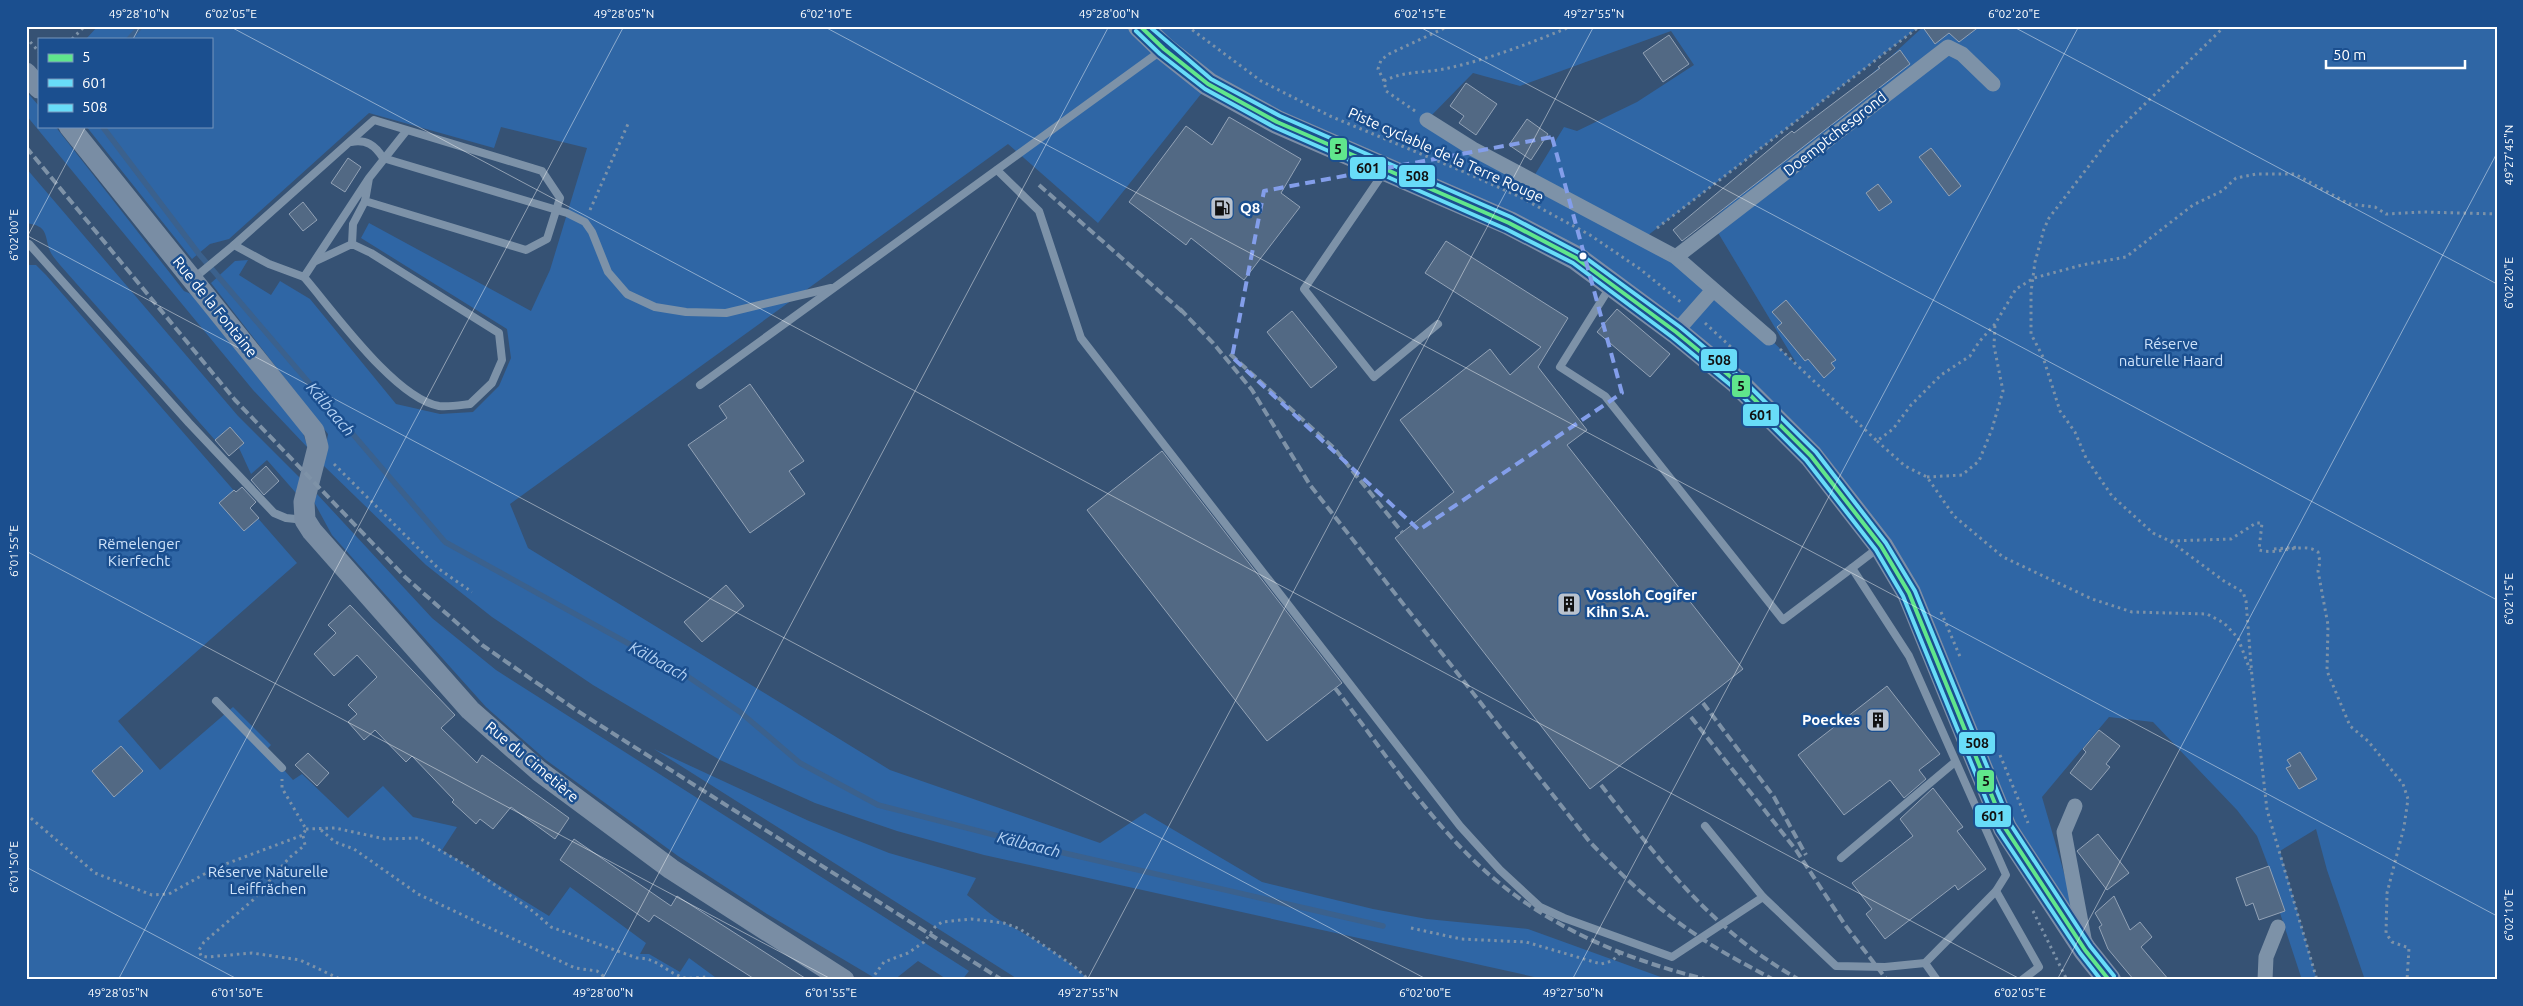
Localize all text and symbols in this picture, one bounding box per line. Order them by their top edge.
text: 49°28'10"N [109,7,169,20]
text: 6°02'05"E [205,7,257,20]
text: 49°28'05"N [594,7,654,20]
text: 6°02'10"E [800,7,852,20]
text: 49°28'00"N [1079,7,1139,20]
text: 6°02'15"E [1394,7,1446,20]
text: 49°27'55"N [1564,7,1624,20]
text: 6°02'20"E [1988,7,2040,20]
legend [38,38,212,128]
scale bar [2326,38,2464,70]
text: 50 m [2333,46,2366,63]
text: 5 [82,48,90,65]
text: 601 [82,74,107,91]
street label: Doemptchesgrond [1780,88,1890,179]
text: 508 [82,98,107,115]
street label: Piste cyclable de la Terre Rouge [1346,104,1547,205]
text: 49°27'45"N [2502,125,2515,185]
line badge: 5 [1329,137,1348,161]
text: 5 [1334,141,1342,157]
line badge: 601 [1349,156,1387,180]
text: 601 [1356,160,1380,176]
line badge: 508 [1398,164,1436,188]
text: 508 [1405,168,1429,184]
fuel station icon: Q8 [1209,195,1235,221]
place label: Q8 [1240,199,1260,216]
text: 6°02'00"E [7,209,20,261]
unlabelled marker [1578,251,1588,261]
street label: Rue de la Fontaine [170,253,261,360]
text: 6°02'20"E [2502,257,2515,309]
park label: Réserve naturelle Haard [2119,335,2223,369]
line badge: 508 [1700,348,1738,372]
text: 508 [1707,352,1731,368]
line badge: 5 [1731,374,1751,398]
water label: Kälbaach [303,378,359,440]
text: 5 [1737,378,1745,394]
line badge: 601 [1742,403,1780,427]
text: 601 [1749,407,1773,423]
text: 6°01'55"E [7,525,20,577]
park label: Rëmelenger Kierfecht [98,535,180,569]
text: 6°02'15"E [2502,573,2515,625]
place label: Vossloh Cogifer Kihn S.A. [1586,586,1698,620]
building icon: Vossloh Cogifer Kihn S.A. [1556,591,1582,617]
water label: Kälbaach [626,637,692,685]
building icon: Poeckes [1865,707,1891,733]
place label: Poeckes [1802,711,1860,728]
street label: Rue du Cimetière [482,718,582,805]
line badge: 508 [1958,731,1996,755]
text: 508 [1965,735,1989,751]
line badge: 5 [1976,769,1995,793]
text: 5 [1982,773,1990,789]
line badge: 601 [1974,804,2012,828]
text: 601 [1981,808,2005,824]
water label: Kälbaach [995,827,1063,861]
text: 6°01'50"E [7,841,20,893]
park label: Réserve Naturelle Leiffrächen [208,863,328,897]
text: 6°02'10"E [2502,889,2515,941]
text: 49°28'05"N [88,986,148,999]
text: 6°01'50"E [211,986,263,999]
text: 49°28'00"N [573,986,633,999]
text: 6°01'55"E [805,986,857,999]
text: 49°27'55"N [1058,986,1118,999]
text: 6°02'00"E [1399,986,1451,999]
text: 49°27'50"N [1543,986,1603,999]
text: 6°02'05"E [1994,986,2046,999]

